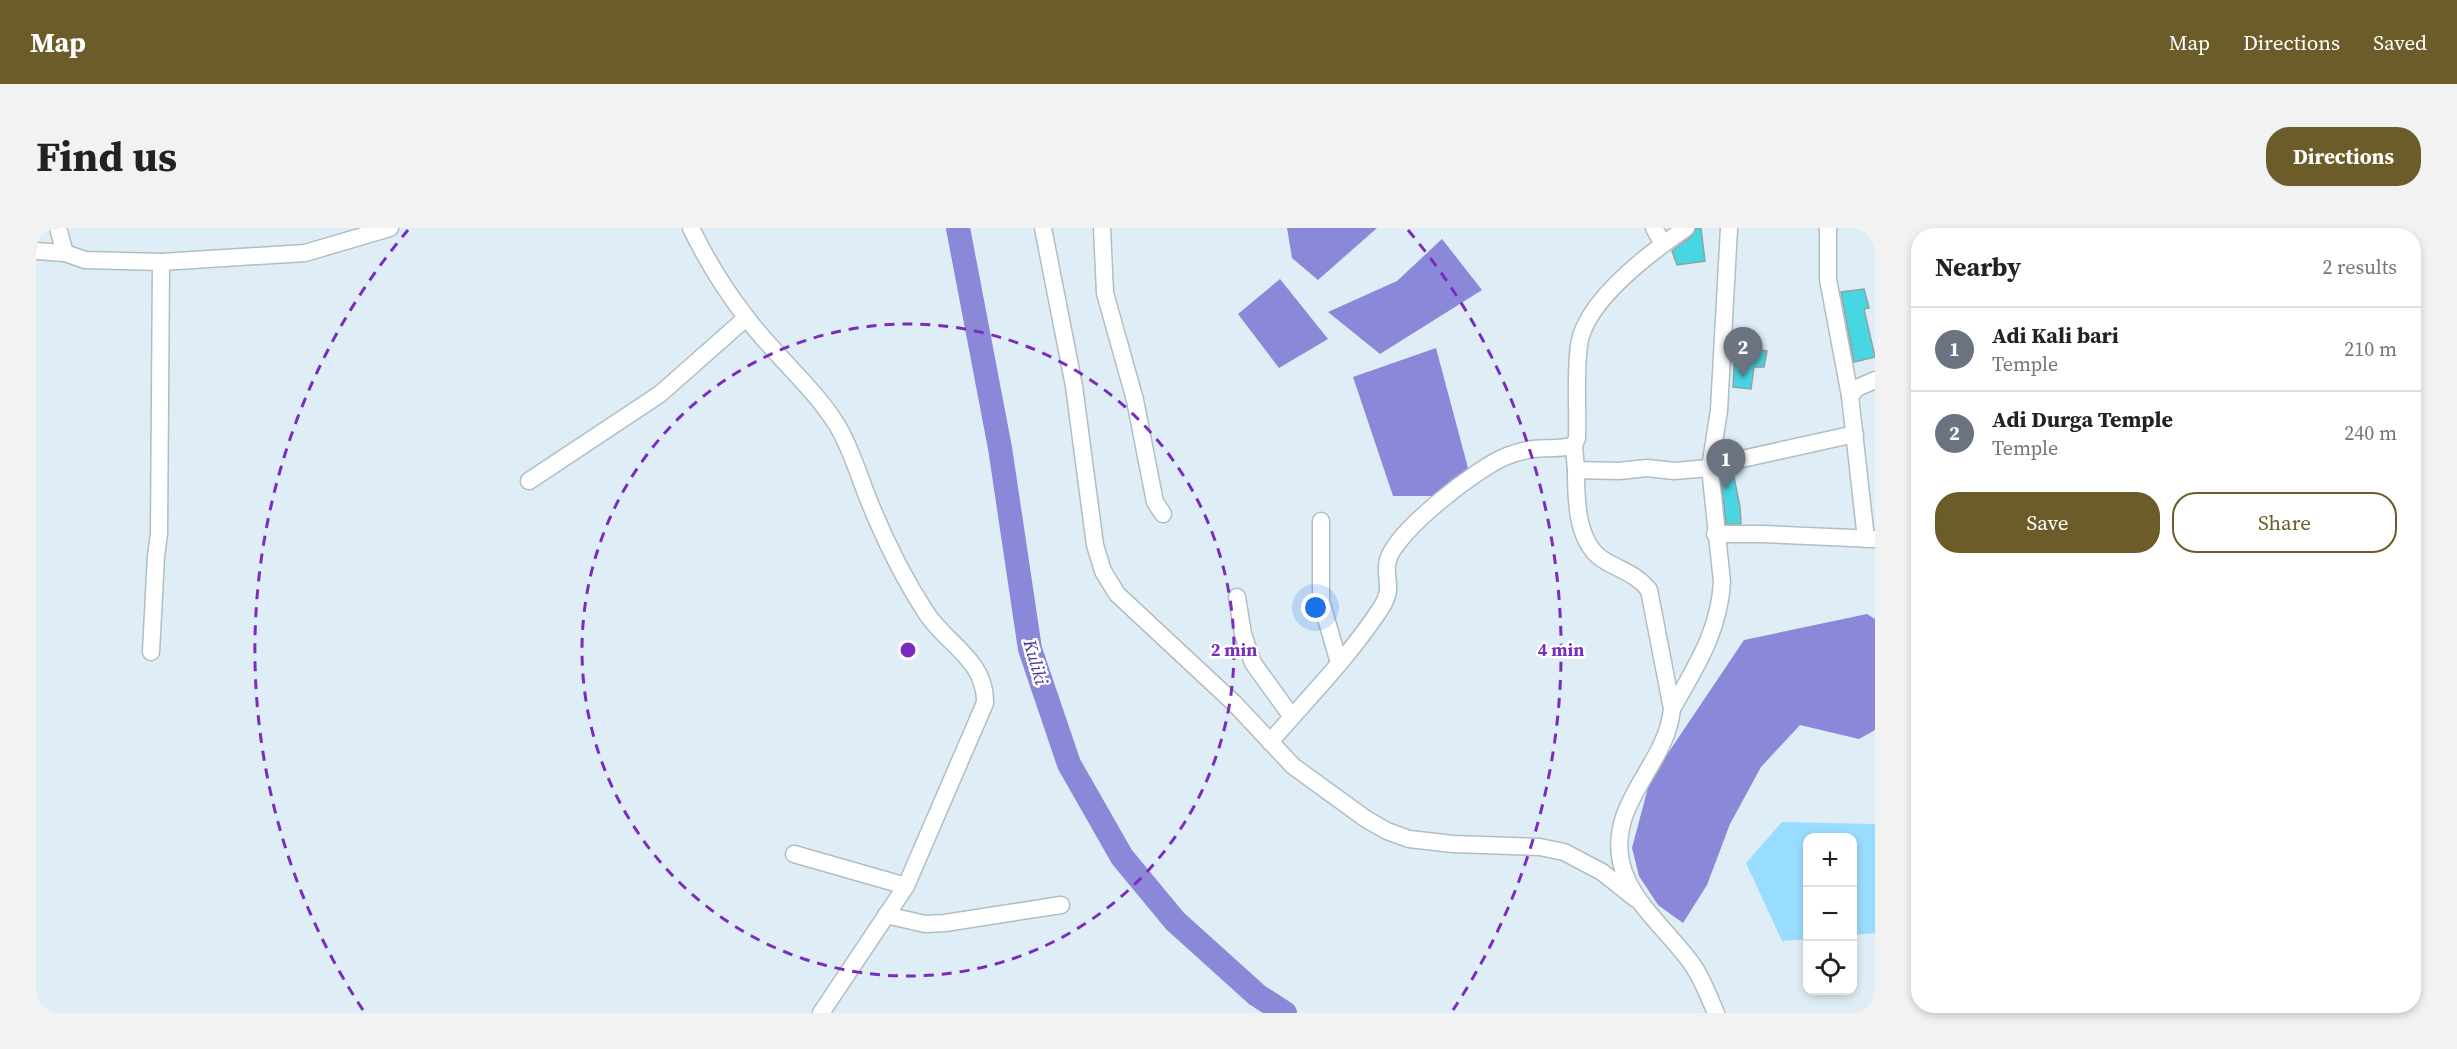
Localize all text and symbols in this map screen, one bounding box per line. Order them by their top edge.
text: Map [30,23,86,61]
text: Map [2169,28,2210,57]
text: Directions [2243,28,2340,57]
text: Saved [2373,28,2427,57]
text: Find us [36,127,177,185]
button: Directions [2266,127,2421,186]
text: Nearby [1935,249,2021,285]
text: 2 results [2322,253,2397,281]
text: Adi Kali bari [1992,320,2119,350]
pin: 2 [1724,328,1762,377]
text: 1 [1949,335,1960,363]
text: 210 m [2344,335,2397,363]
text: Temple [1992,350,2058,378]
text: Adi Durga Temple [1992,404,2173,434]
text: 2 [1949,419,1960,447]
text: 240 m [2344,419,2397,447]
text: Temple [1992,434,2058,462]
pin: 1 [1706,440,1746,489]
button: Save [1935,492,2160,553]
button: Share [2172,492,2397,553]
your location [1301,593,1330,622]
water label: Kuliki [1017,635,1054,688]
text: 2 min [1211,637,1257,662]
text: 4 min [1538,637,1584,662]
centre of rings [898,640,918,660]
map controls [1803,833,1857,995]
button: + [1803,833,1857,887]
button: − [1803,887,1857,941]
button: locate [1803,941,1857,995]

